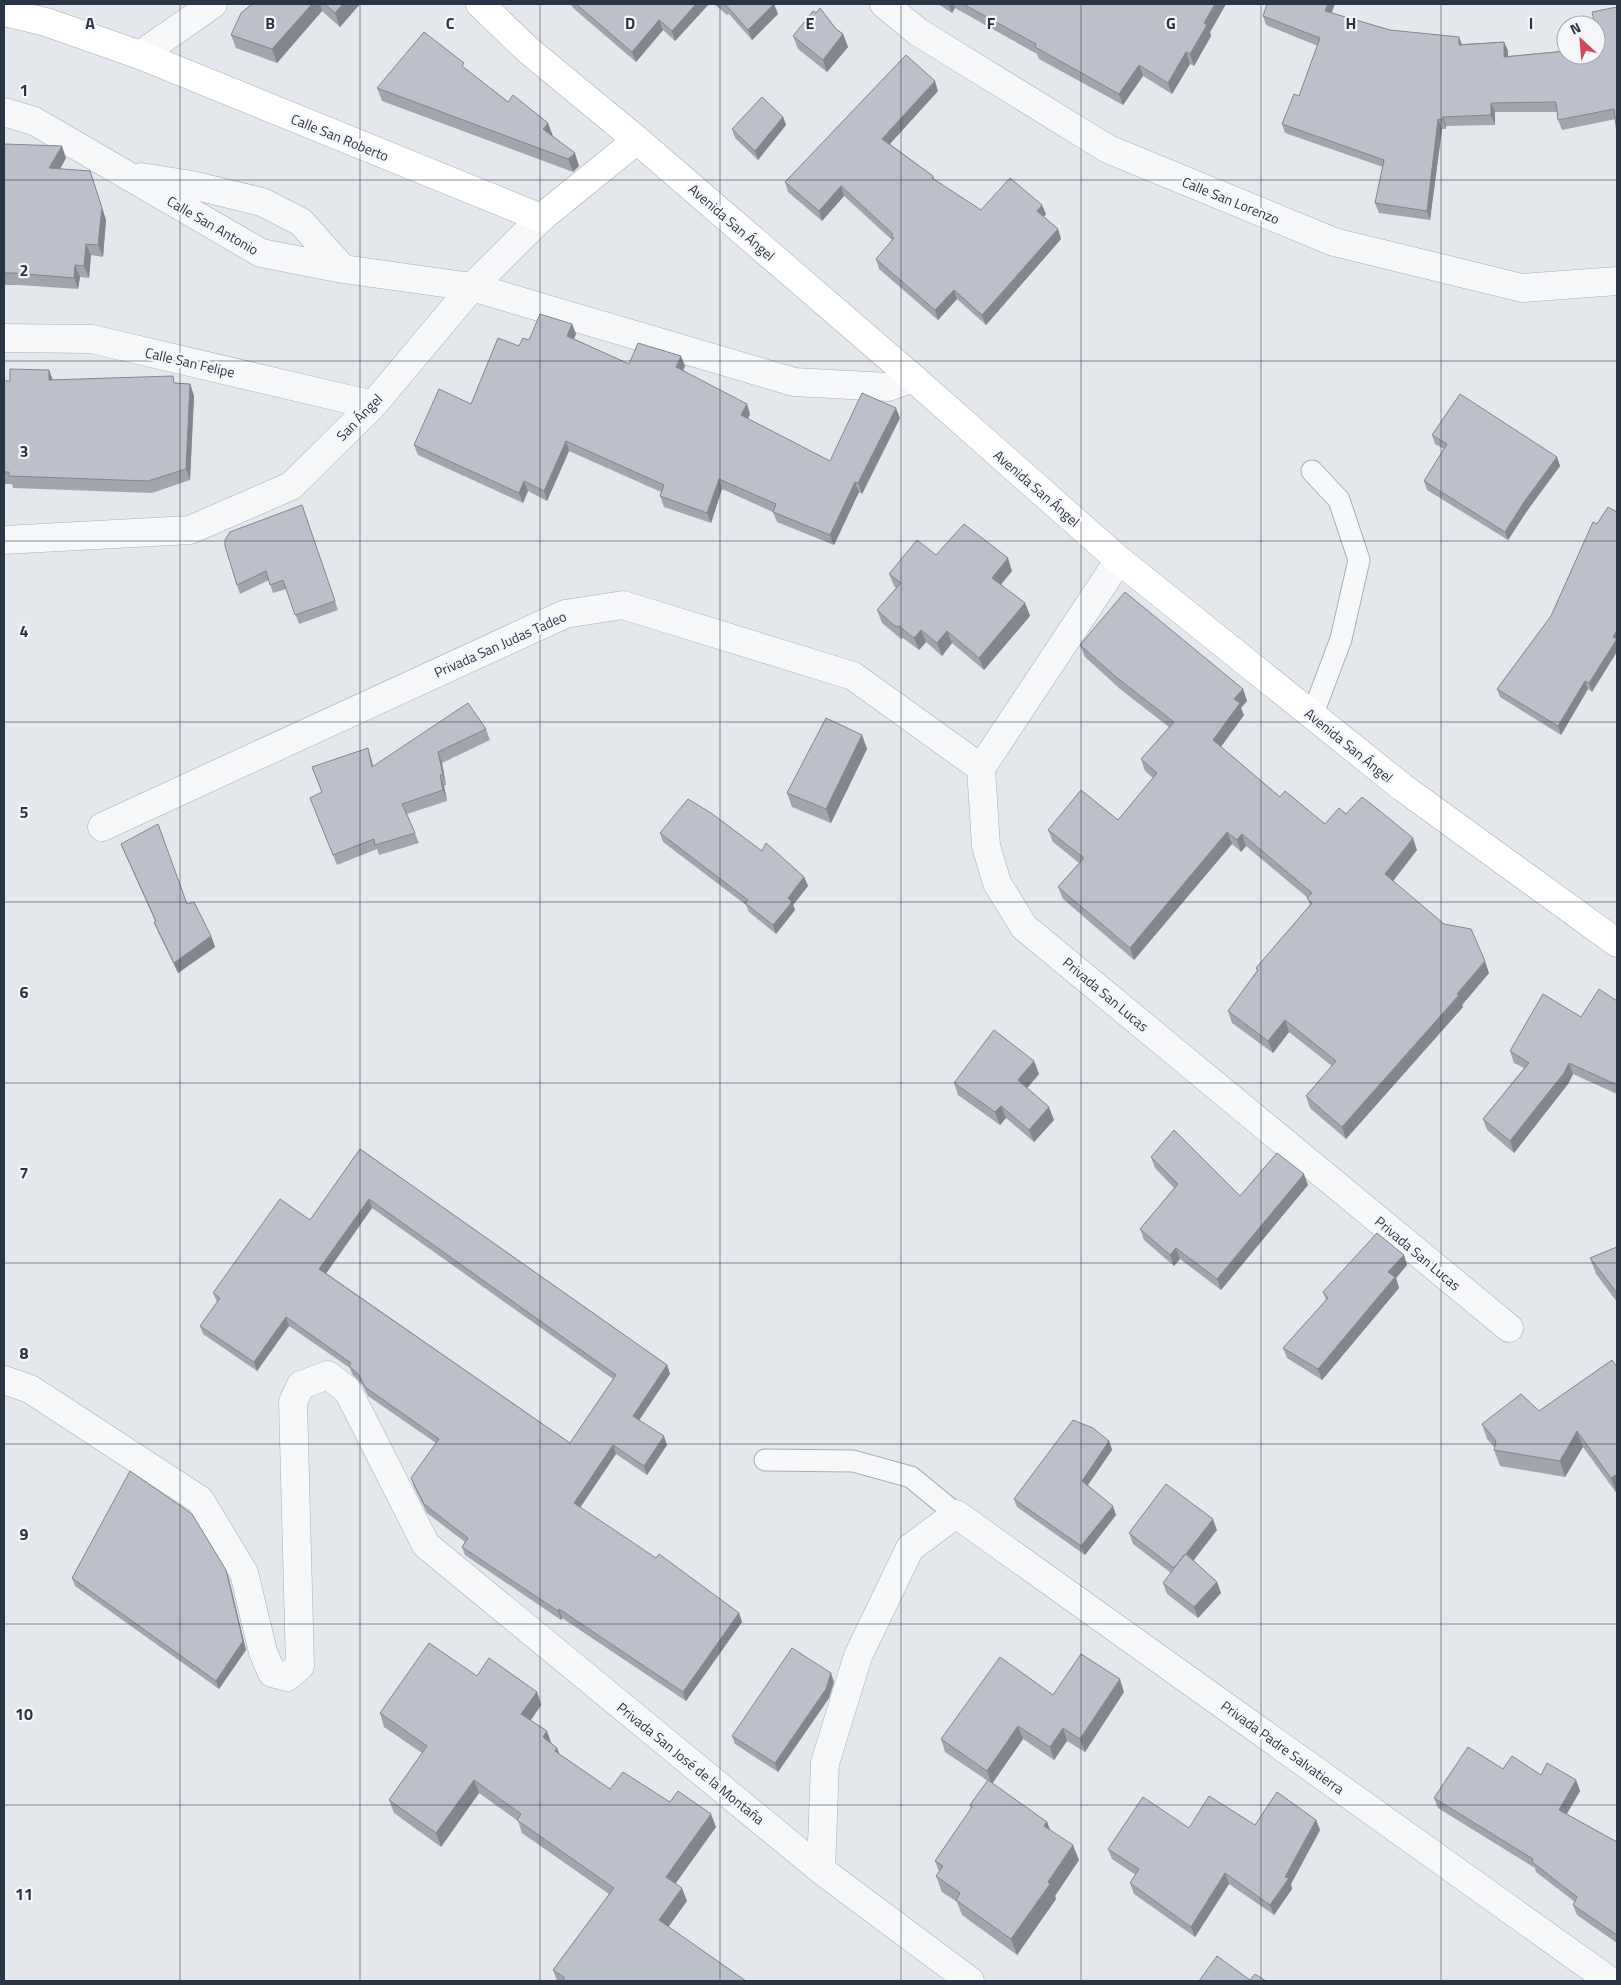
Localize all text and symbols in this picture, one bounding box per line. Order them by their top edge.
text: A [85,11,95,35]
text: B [265,11,275,35]
text: C [446,11,455,35]
text: D [625,11,635,35]
text: E [806,11,815,35]
text: F [987,11,996,35]
text: G [1166,11,1176,35]
text: H [1346,11,1356,35]
text: I [1529,11,1533,35]
north arrow [1556,15,1606,65]
text: N [1566,16,1584,39]
text: 1 [20,78,28,102]
street label: Calle San Roberto [288,108,392,166]
street label: Calle San Lorenzo [1179,171,1283,229]
street label: Avenida San Ángel [684,179,780,265]
street label: Calle San Antonio [163,190,263,260]
text: 2 [20,258,28,282]
street label: Calle San Felipe [143,341,237,383]
street label: San Ángel [331,389,387,445]
text: 3 [20,439,28,463]
street label: Avenida San Ángel [989,445,1085,531]
street label: Privada San Judas Tadeo [430,605,570,683]
text: 4 [20,619,29,643]
street label: Avenida San Ángel [1300,703,1398,787]
text: 5 [20,800,29,824]
street label: Privada San Lucas [1059,952,1153,1036]
text: 6 [20,980,29,1004]
text: 7 [20,1161,28,1185]
street label: Privada San Lucas [1371,1211,1465,1295]
text: 8 [20,1341,29,1365]
text: 9 [20,1522,29,1546]
street label: Privada Padre Salvatierra [1217,1695,1349,1799]
street label: Privada San José de la Montaña [613,1697,769,1829]
text: 10 [15,1702,33,1726]
text: 11 [15,1882,33,1906]

